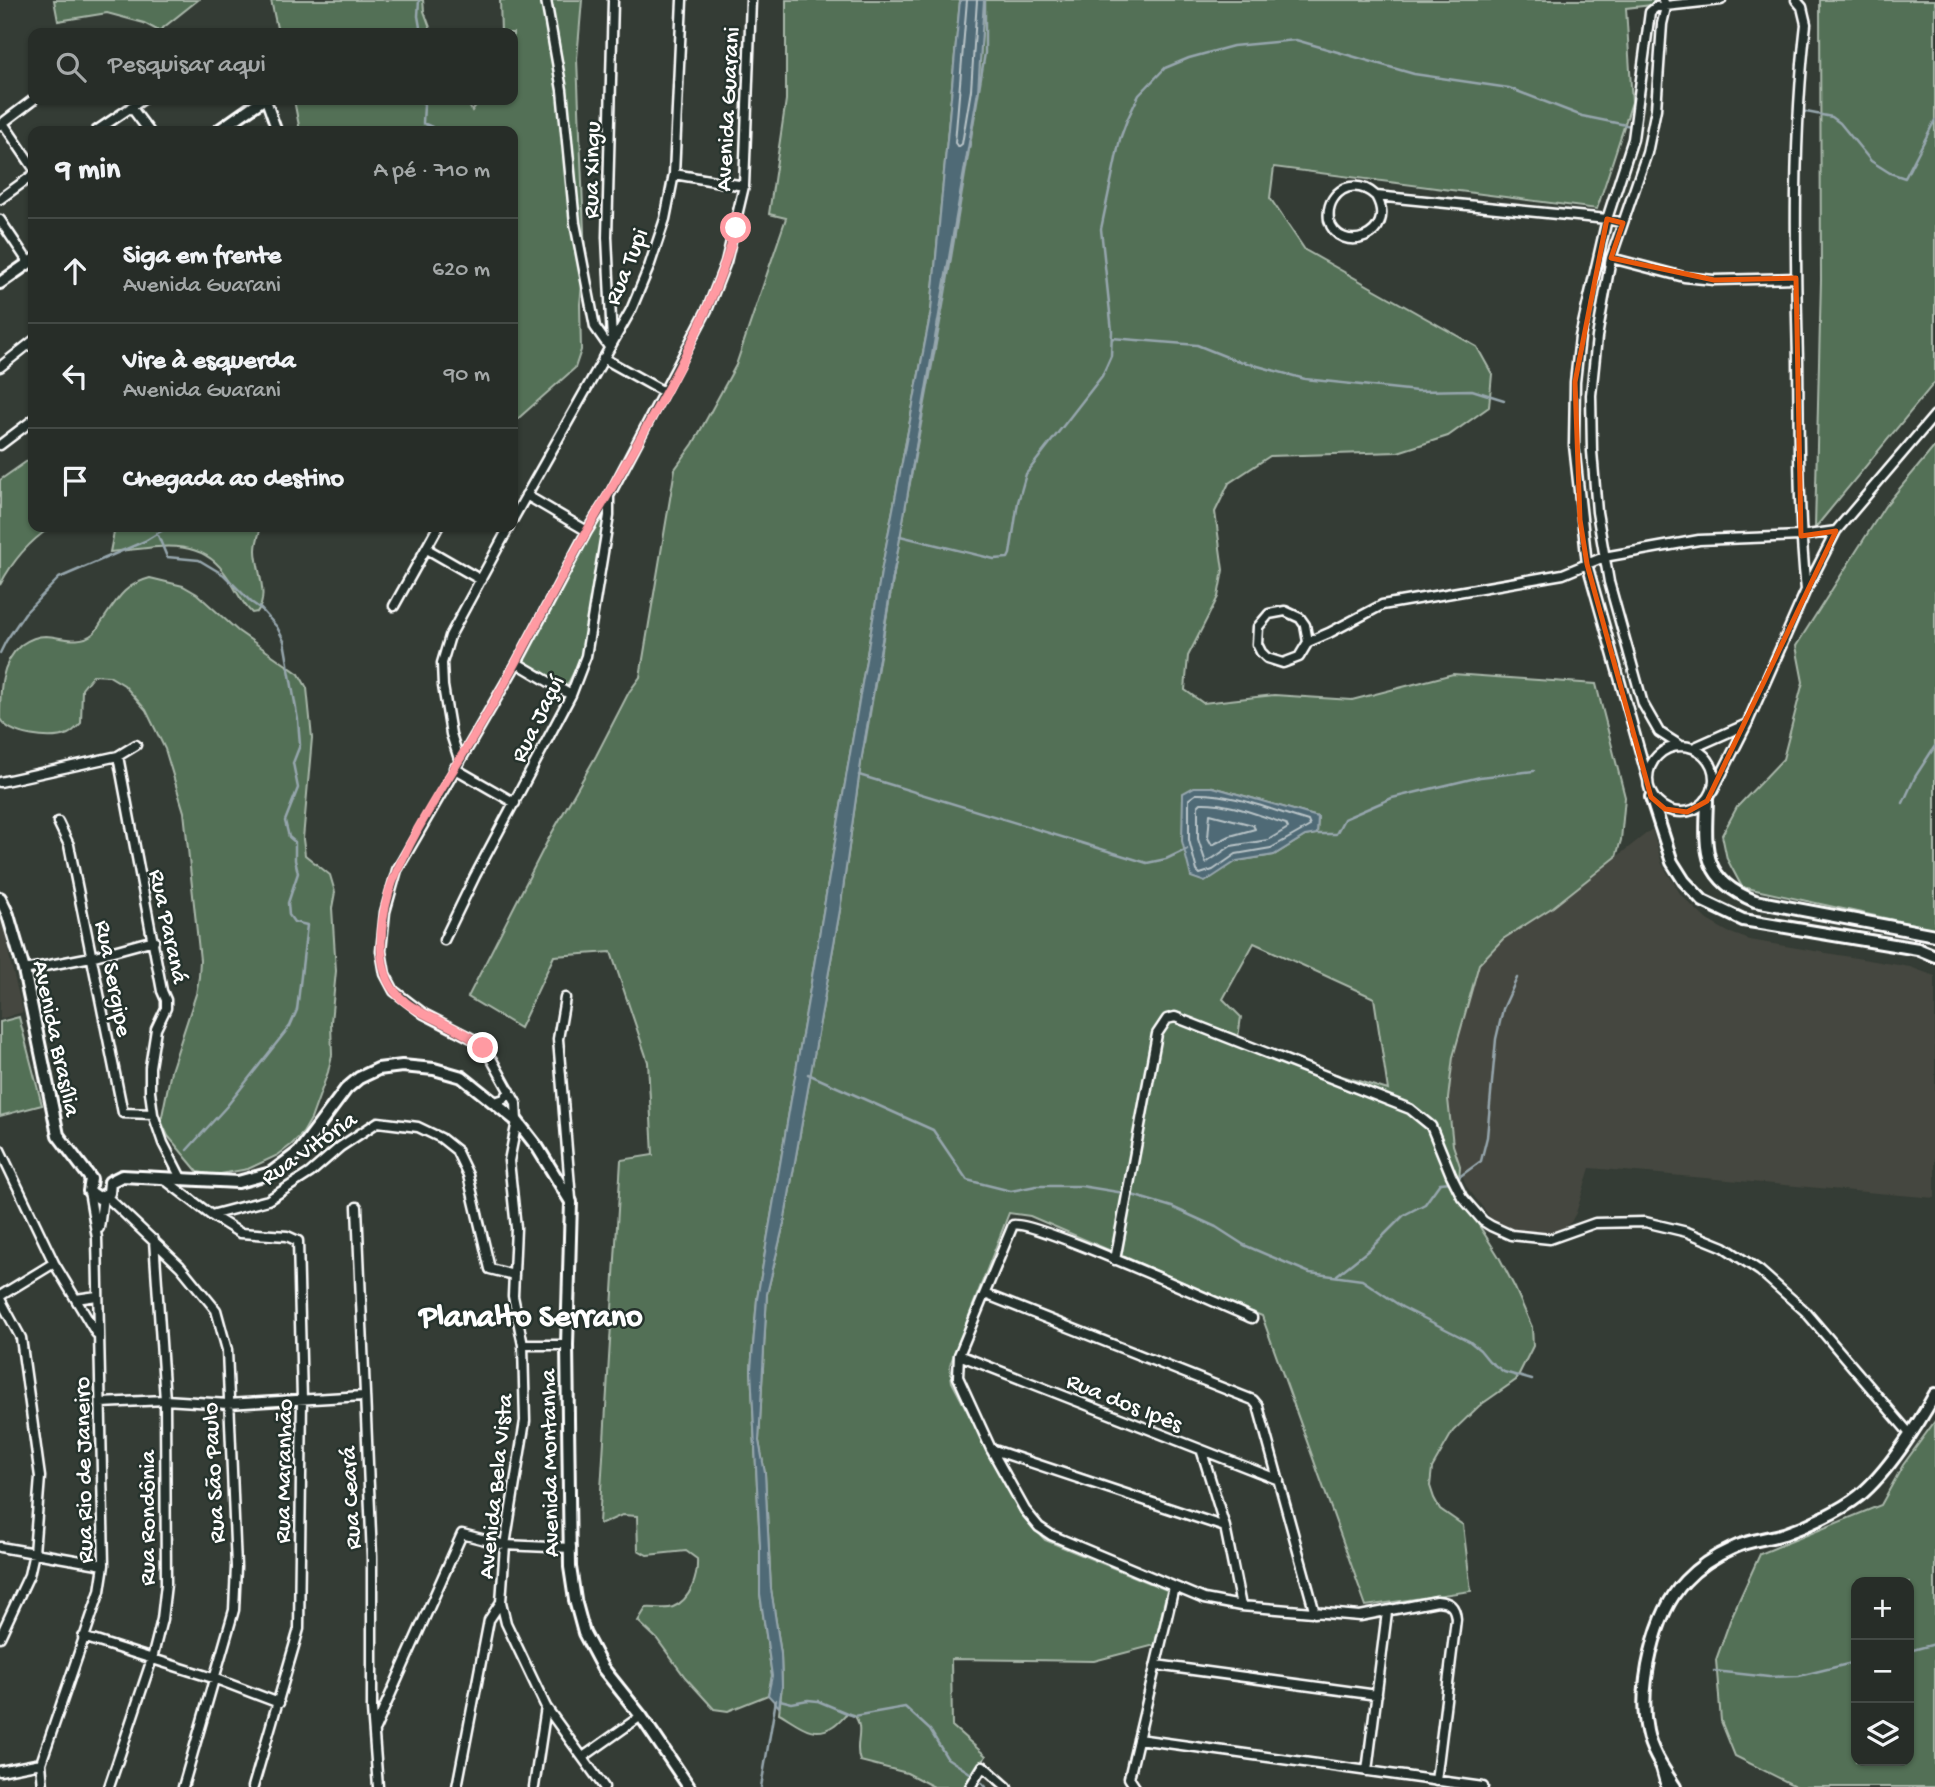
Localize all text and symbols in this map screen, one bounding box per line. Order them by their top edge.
street label: Avenida Guarani [711,26,748,192]
search box [28,28,518,105]
icon: search [52,48,90,86]
text: Pesquisar aqui [108,51,266,82]
street label: Rua Xingu [578,121,609,219]
text: 9 min [56,154,120,189]
text: A pé · 710 m [374,158,490,185]
route start [720,212,751,243]
street label: Rua Tupi [600,225,657,310]
text: Siga em frente [123,242,281,273]
icon: ahead [56,252,94,290]
text: 620 m [432,257,490,284]
text: Avenida Guarani [123,273,281,300]
text: Vire à esquerda [123,347,296,378]
icon: left [56,357,94,395]
text: 90 m [444,362,490,389]
text: Avenida Guarani [123,378,281,405]
icon: arrive [56,462,94,500]
text: Chegada ao destino [123,465,344,496]
street label: Rua Jaçuí [506,670,573,768]
street label: Rua Paraná [140,867,193,987]
street label: Rua Sergipe [86,918,137,1040]
street label: Avenida Brasília [24,958,85,1120]
route end [467,1032,498,1063]
street label: Rua Vitória [256,1106,364,1193]
district label: Planalto Serrano [417,1300,643,1338]
street label: Avenida Montanha [535,1368,568,1557]
street label: Rua dos Ipês [1061,1368,1187,1441]
street label: Rua Rio de Janeiro [69,1376,102,1564]
street label: Avenida Bela Vista [473,1392,522,1581]
street label: Rua Maranhão [270,1398,301,1544]
street label: Rua São Paulo [197,1402,234,1544]
street label: Rua Ceará [335,1445,370,1550]
street label: Rua Rondônia [135,1449,164,1586]
map controls [1851,1577,1914,1766]
button: + [1851,1577,1914,1640]
button: − [1851,1640,1914,1703]
button: layers [1851,1703,1914,1766]

